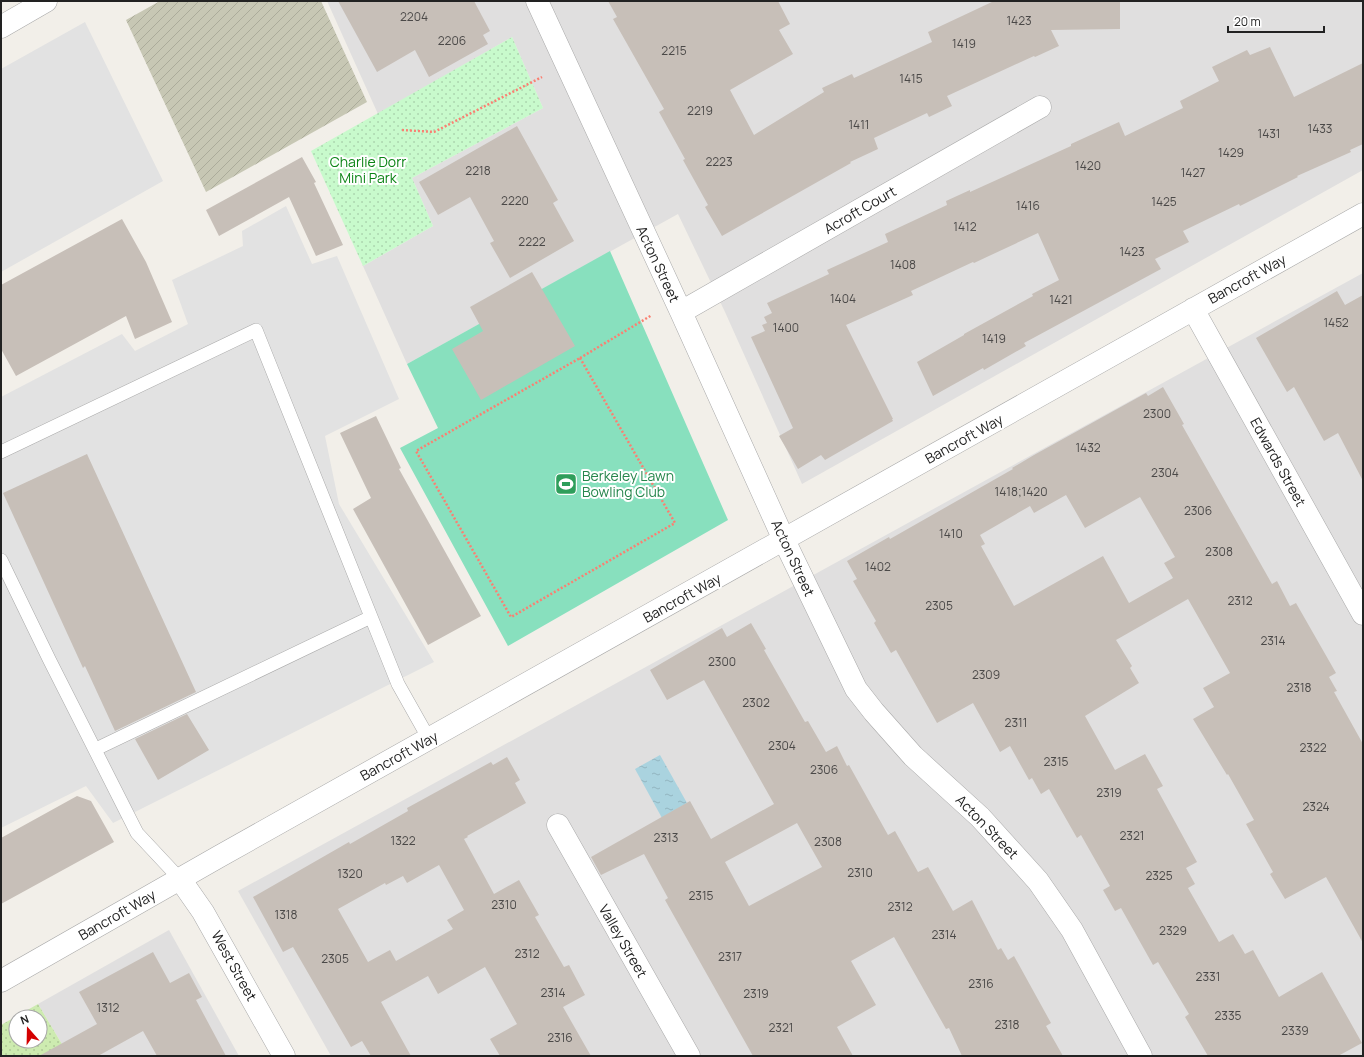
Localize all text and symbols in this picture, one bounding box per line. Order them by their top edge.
house number: 2204 [400,8,428,25]
scale bar [1228,8,1324,34]
house number: 1423 [1006,12,1032,29]
text: 20 m [1234,13,1261,30]
house number: 2206 [438,32,466,49]
house number: 1419 [952,35,976,52]
house number: 2215 [661,42,687,59]
house number: 1415 [899,70,923,87]
house number: 2219 [687,102,713,119]
house number: 1411 [848,116,870,133]
house number: 1433 [1307,120,1333,137]
house number: 1431 [1257,125,1281,142]
house number: 1429 [1218,144,1244,161]
park label: Charlie Dorr Mini Park [330,152,406,187]
house number: 2223 [705,153,733,170]
house number: 1420 [1075,157,1101,174]
house number: 2218 [465,162,491,179]
house number: 1427 [1181,164,1205,181]
street label: Acroft Court [820,181,900,238]
house number: 2220 [501,192,529,209]
house number: 1425 [1151,193,1177,210]
house number: 1416 [1016,197,1040,214]
house number: 1412 [953,218,977,235]
street label: Acton Street [632,222,685,306]
house number: 2222 [518,233,546,250]
house number: 1423 [1119,243,1145,260]
street label: Bancroft Way [1204,249,1290,308]
house number: 1408 [890,256,916,273]
house number: 1404 [830,290,856,307]
house number: 1421 [1049,291,1073,308]
house number: 1452 [1323,314,1349,331]
house number: 1400 [773,319,799,336]
house number: 1419 [982,330,1006,347]
house number: 2300 [1143,405,1171,422]
street label: Bancroft Way [921,409,1007,468]
street label: Edwards Street [1246,414,1311,510]
house number: 1432 [1075,439,1101,456]
house number: 2304 [1151,464,1179,481]
place label: Berkeley Lawn Bowling Club [582,466,674,501]
sports icon: Berkeley Lawn Bowling Club [553,471,579,497]
house number: 1418;1420 [995,483,1047,500]
house number: 2306 [1184,502,1212,519]
street label: Acton Street [767,516,820,600]
house number: 1410 [939,525,963,542]
house number: 2308 [1205,543,1233,560]
house number: 1402 [865,558,891,575]
street label: Bancroft Way [639,568,725,627]
house number: 2312 [1228,592,1253,609]
house number: 2305 [925,597,953,614]
house number: 2314 [1260,632,1286,649]
house number: 2300 [708,653,736,670]
house number: 2309 [972,666,1000,683]
house number: 2318 [1286,679,1312,696]
house number: 2302 [742,694,770,711]
house number: 2311 [1005,714,1027,731]
street label: Bancroft Way [356,726,442,785]
house number: 2304 [768,737,796,754]
house number: 2322 [1299,739,1327,756]
house number: 2315 [1043,753,1069,770]
house number: 2306 [810,761,838,778]
house number: 2319 [1096,784,1122,801]
street label: Acton Street [952,790,1023,863]
house number: 2324 [1302,798,1330,815]
house number: 2321 [1120,827,1145,844]
house number: 2313 [654,829,678,846]
house number: 1322 [391,832,416,849]
house number: 2308 [814,833,842,850]
house number: 2310 [847,864,873,881]
house number: 1320 [337,865,363,882]
house number: 2325 [1145,867,1173,884]
street label: Bancroft Way [75,884,159,944]
house number: 2315 [688,887,714,904]
house number: 2310 [491,896,517,913]
house number: 2312 [888,898,913,915]
street label: Valley Street [595,901,652,981]
house number: 1318 [275,906,298,923]
house number: 2329 [1159,922,1187,939]
house number: 2314 [931,926,957,943]
street label: West Street [207,927,262,1005]
house number: 2312 [515,945,540,962]
house number: 2317 [718,948,742,965]
house number: 2305 [321,950,349,967]
house number: 2331 [1196,968,1220,985]
house number: 2316 [968,975,994,992]
house number: 2314 [540,984,566,1001]
house number: 2319 [743,985,769,1002]
house number: 1312 [97,999,120,1016]
house number: 2335 [1214,1007,1242,1024]
north arrow [8,1009,48,1049]
text: N [18,1011,31,1028]
house number: 2318 [994,1016,1020,1033]
house number: 2321 [769,1019,794,1036]
house number: 2339 [1281,1022,1309,1039]
house number: 2316 [547,1029,573,1046]

